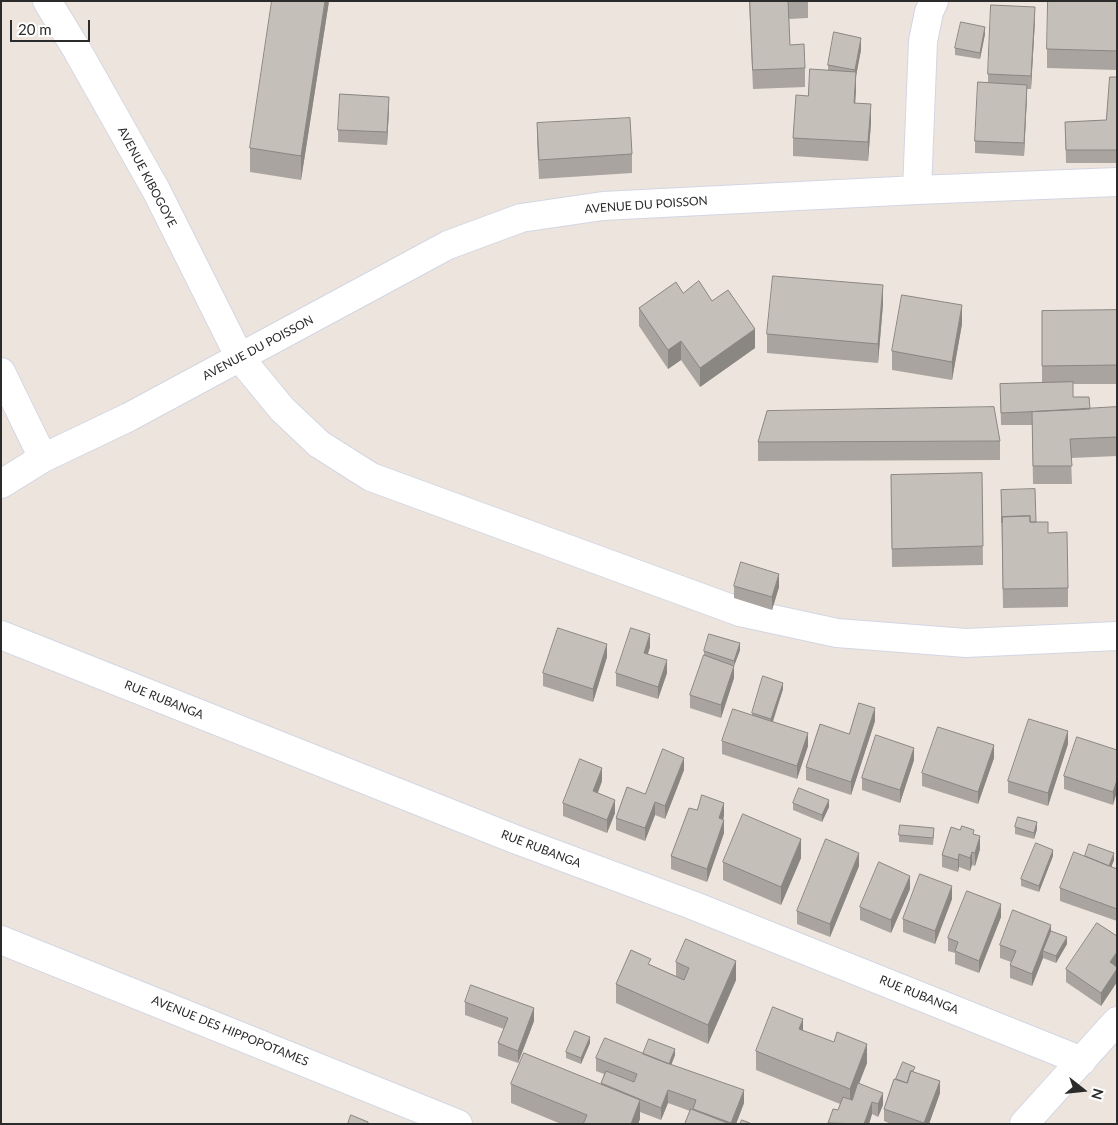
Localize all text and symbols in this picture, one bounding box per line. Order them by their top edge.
scale bar [12,10,92,42]
text: 20 m [18,20,52,38]
street label: AVENUE KIBOGOYE [114,124,180,230]
street label: AVENUE DU POISSON [584,194,708,216]
street label: AVENUE DU POISSON [200,313,316,383]
street label: RUE RUBANGA [122,678,206,722]
street label: RUE RUBANGA [499,827,583,871]
street label: RUE RUBANGA [877,973,961,1017]
street label: AVENUE DES HIPPOPOTAMES [149,993,311,1069]
north arrow [1058,1065,1108,1115]
text: N [1088,1087,1108,1102]

